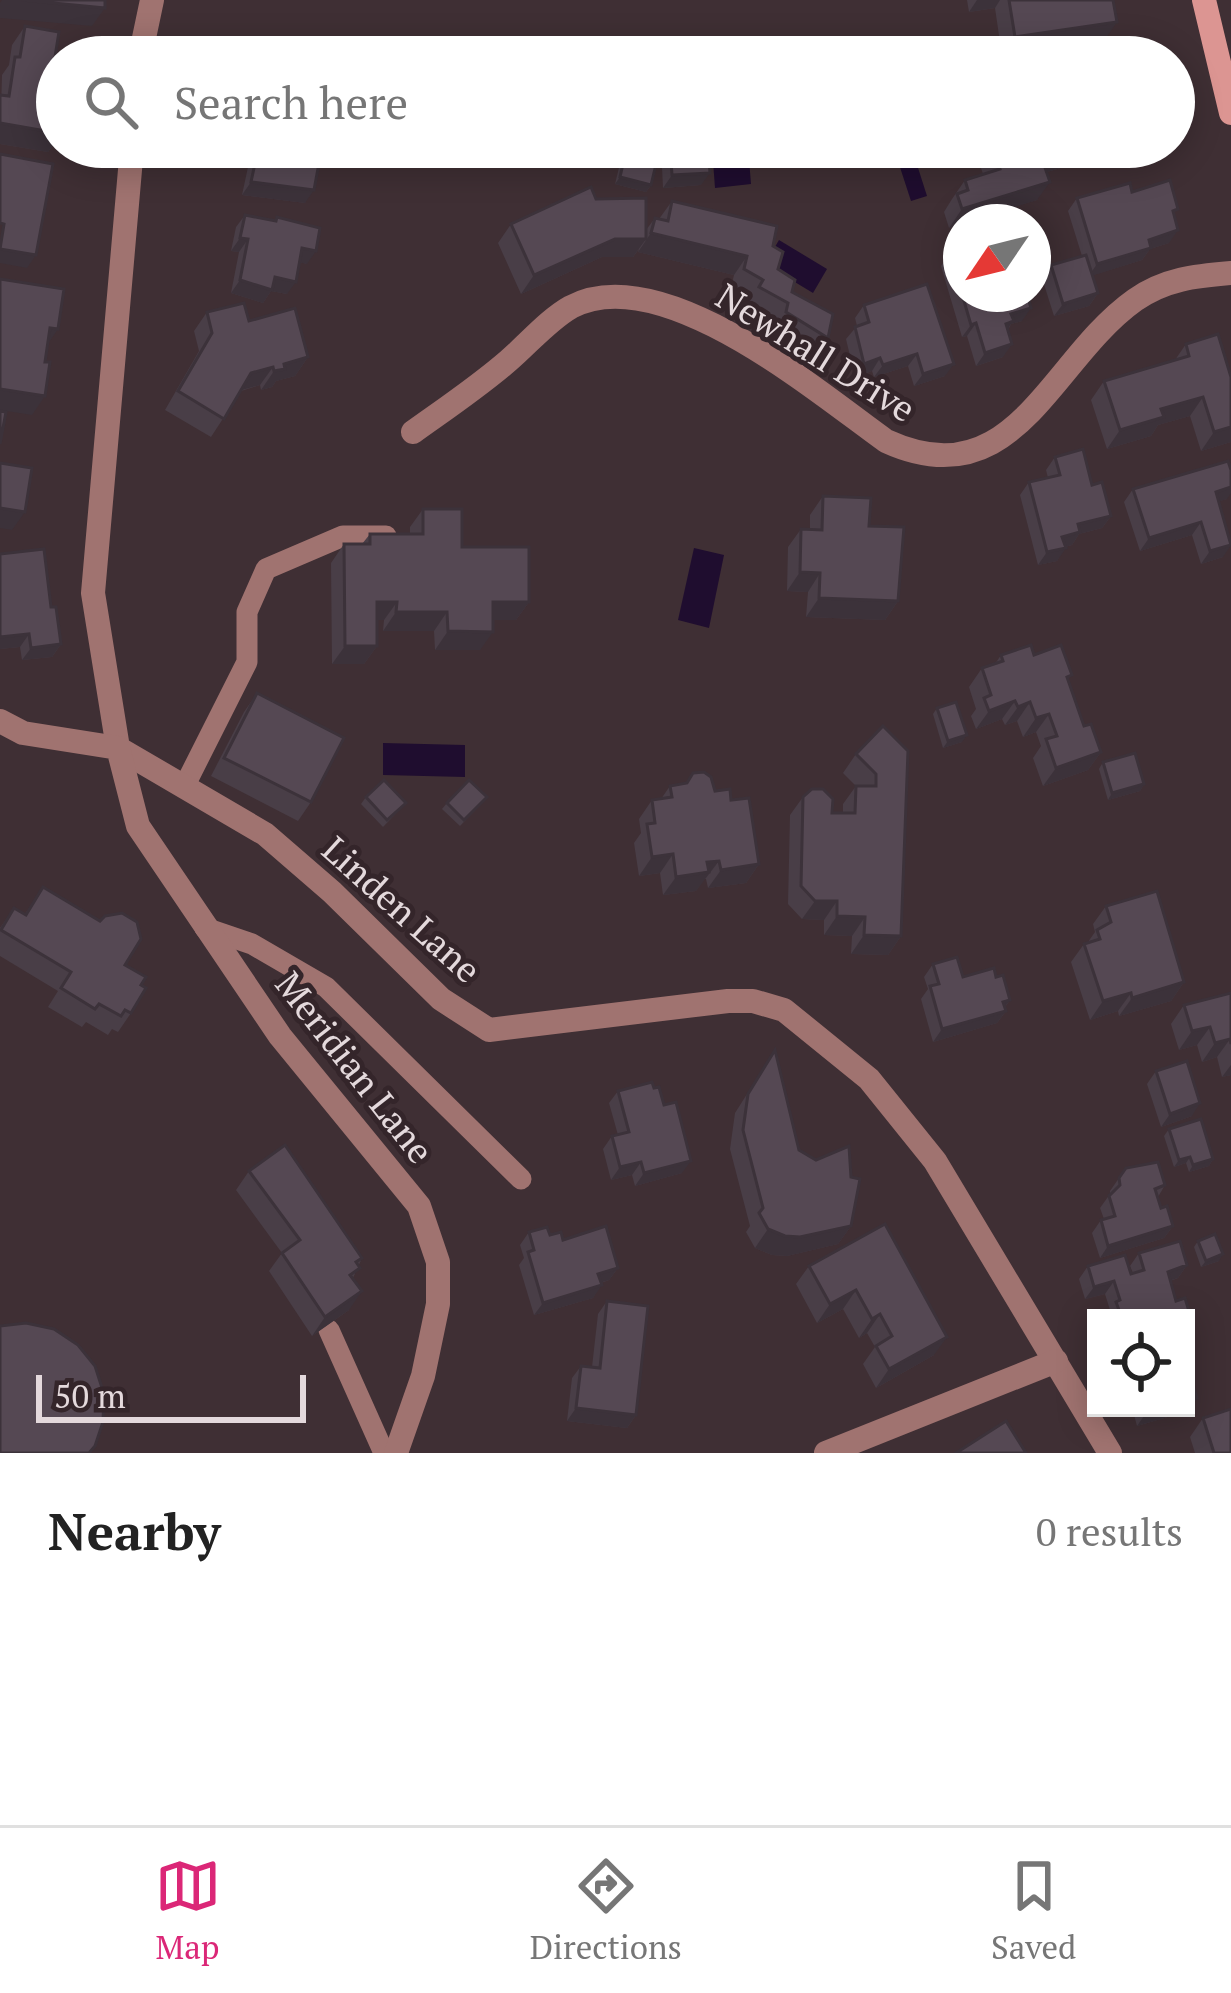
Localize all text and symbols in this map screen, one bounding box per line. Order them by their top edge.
search box [36,36,1195,168]
icon: search [78,69,144,135]
text: Search here [174,72,408,132]
north arrow [943,204,1051,312]
street label: Newhall Drive [708,272,924,432]
street label: Linden Lane [313,825,491,993]
street label: Meridian Lane [266,962,444,1172]
map controls [1087,1309,1195,1417]
button: locate [1087,1309,1195,1417]
scale bar [36,1369,306,1422]
text: 50 m [54,1374,126,1417]
text: Nearby [48,1497,221,1565]
text: 0 results [1036,1505,1183,1557]
tab: Map [155,1853,221,1968]
tab: Directions [530,1853,682,1968]
tab: Saved [991,1853,1076,1968]

